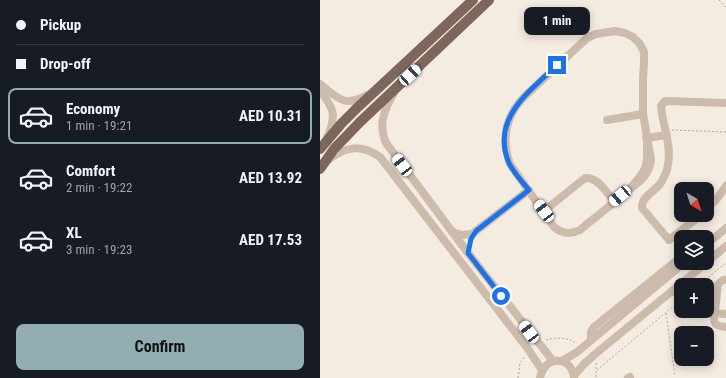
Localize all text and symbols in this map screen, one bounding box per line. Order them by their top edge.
callout: 1 min [524,7,590,35]
text: 1 min [543,13,571,28]
text: Pickup [40,16,81,34]
text: Drop-off [40,55,91,73]
route end [548,56,566,74]
car [397,62,423,88]
icon: car [18,98,54,134]
text: Economy [66,100,120,118]
text: AED 10.31 [239,107,302,125]
text: 1 min · 19:21 [66,118,132,133]
car [390,152,414,178]
icon: car [18,160,54,196]
text: Comfort [66,162,115,180]
text: AED 13.92 [239,169,302,187]
text: 2 min · 19:22 [66,180,132,195]
north arrow [674,182,714,222]
map controls [674,182,714,366]
car [607,184,633,208]
car [532,198,556,224]
icon: car [18,222,54,258]
text: XL [66,224,82,242]
button: layers [674,230,714,270]
text: AED 17.53 [239,231,302,249]
text: 3 min · 19:23 [66,242,132,257]
button: + [674,278,714,318]
route start [492,287,510,305]
car [517,319,541,345]
button: Confirm [16,324,304,370]
button: − [674,326,714,366]

